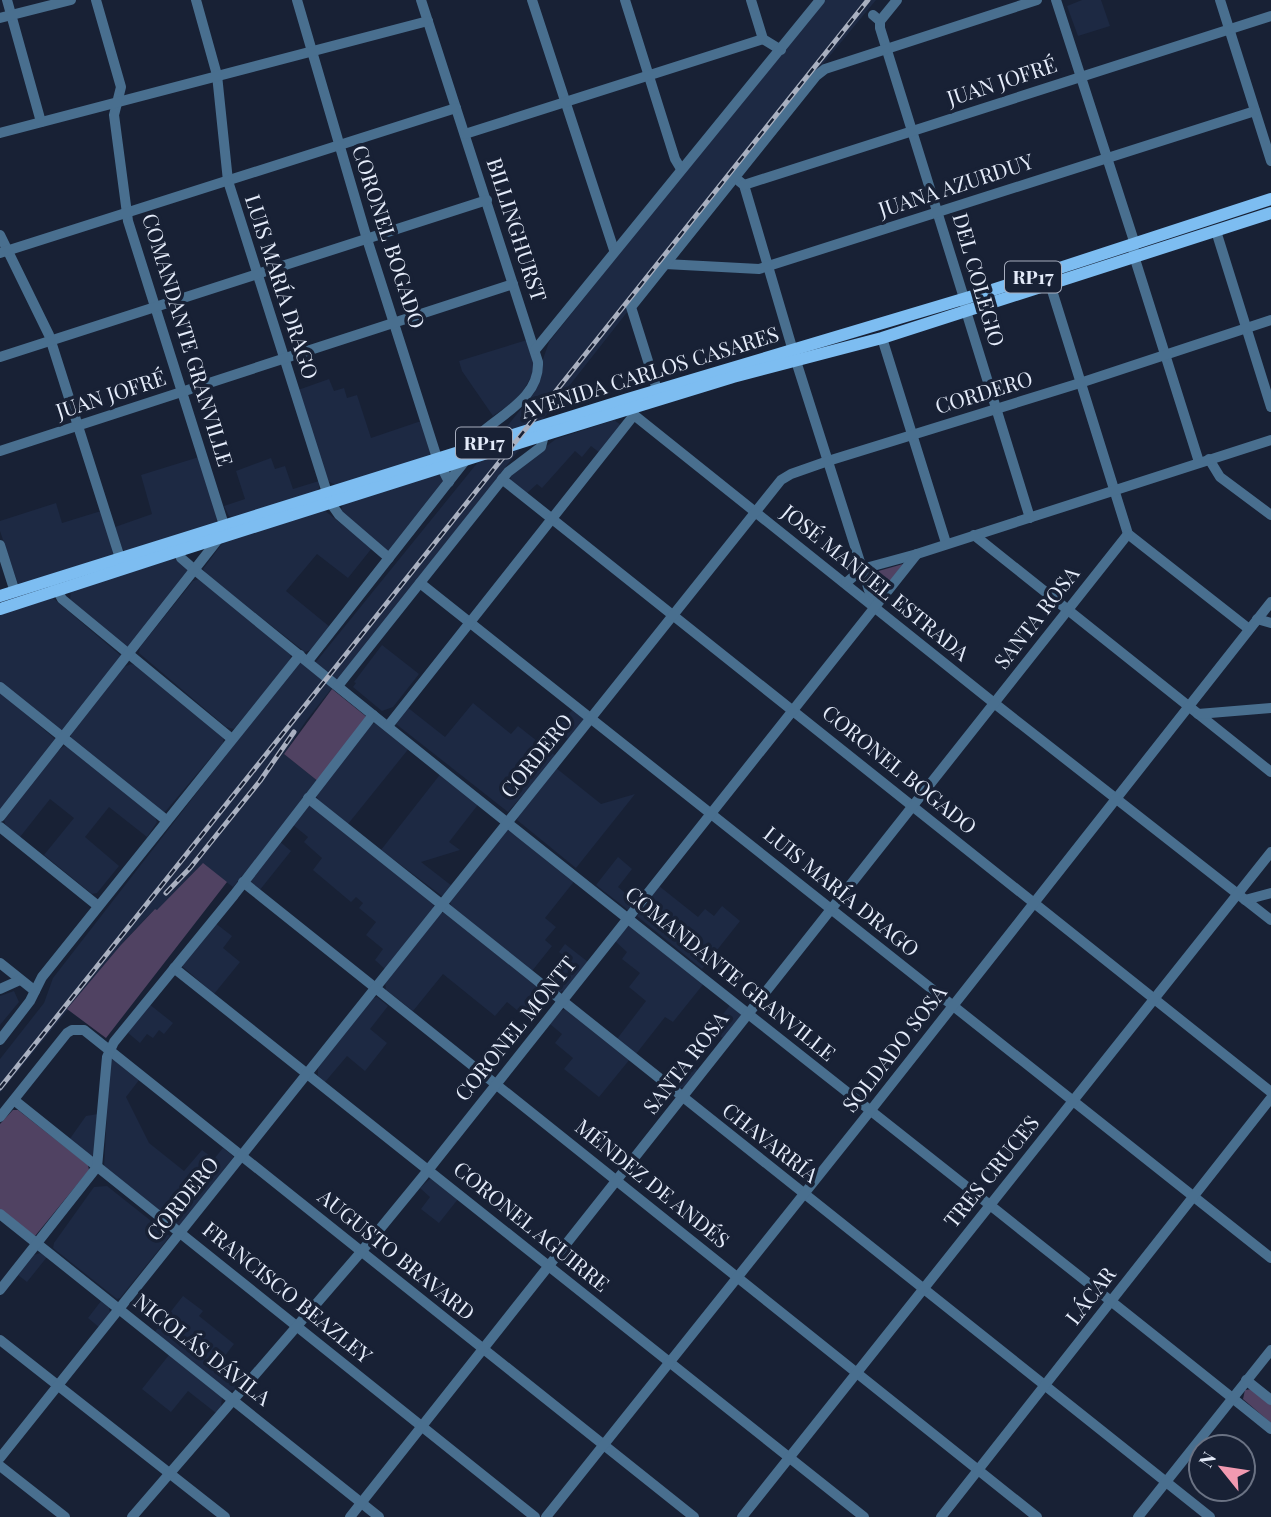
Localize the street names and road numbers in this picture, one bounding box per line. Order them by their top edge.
street label: JUAN JOFRÉ [942,49,1060,111]
street label: CORONEL BOGADO [347,141,433,332]
street label: JUANA AZURDUY [873,146,1037,223]
street label: BILLINGHURST [481,154,554,305]
street label: LUIS MARÍA DRAGO [240,190,326,382]
street label: DEL COLEGIO [947,209,1012,349]
street label: COMANDANTE GRANVILLE [137,210,241,469]
road number: RP17 [1005,262,1061,292]
street label: AVENIDA CARLOS CASARES [516,318,782,424]
street label: JUAN JOFRÉ [51,362,169,424]
street label: CORDERO [931,363,1036,419]
road number: RP17 [456,428,512,458]
street label: JOSÉ MANUEL ESTRADA [776,496,977,666]
street label: SANTA ROSA [987,559,1085,674]
street label: CORONEL BOGADO [817,697,983,839]
street label: CORDERO [493,707,578,803]
street label: LUIS MARÍA DRAGO [759,819,926,962]
street label: COMANDANTE GRANVILLE [620,879,842,1066]
street label: CORONEL MONTT [447,950,581,1106]
street label: SOLDADO SOSA [835,978,952,1117]
street label: SANTA ROSA [636,1004,734,1119]
street label: CHAVARRÍA [717,1095,826,1188]
street label: TRES CRUCES [937,1109,1044,1233]
street label: MÉNDEZ DE ANDÉS [570,1112,736,1253]
street label: CORDERO [139,1150,224,1246]
street label: CORONEL AGUIRRE [449,1154,616,1297]
street label: AUGUSTO BRAVARD [312,1181,481,1325]
street label: FRANCISCO BEAZLEY [198,1214,379,1369]
street label: LÁCAR [1058,1260,1121,1329]
street label: NICOLÁS DÁVILA [129,1286,278,1411]

